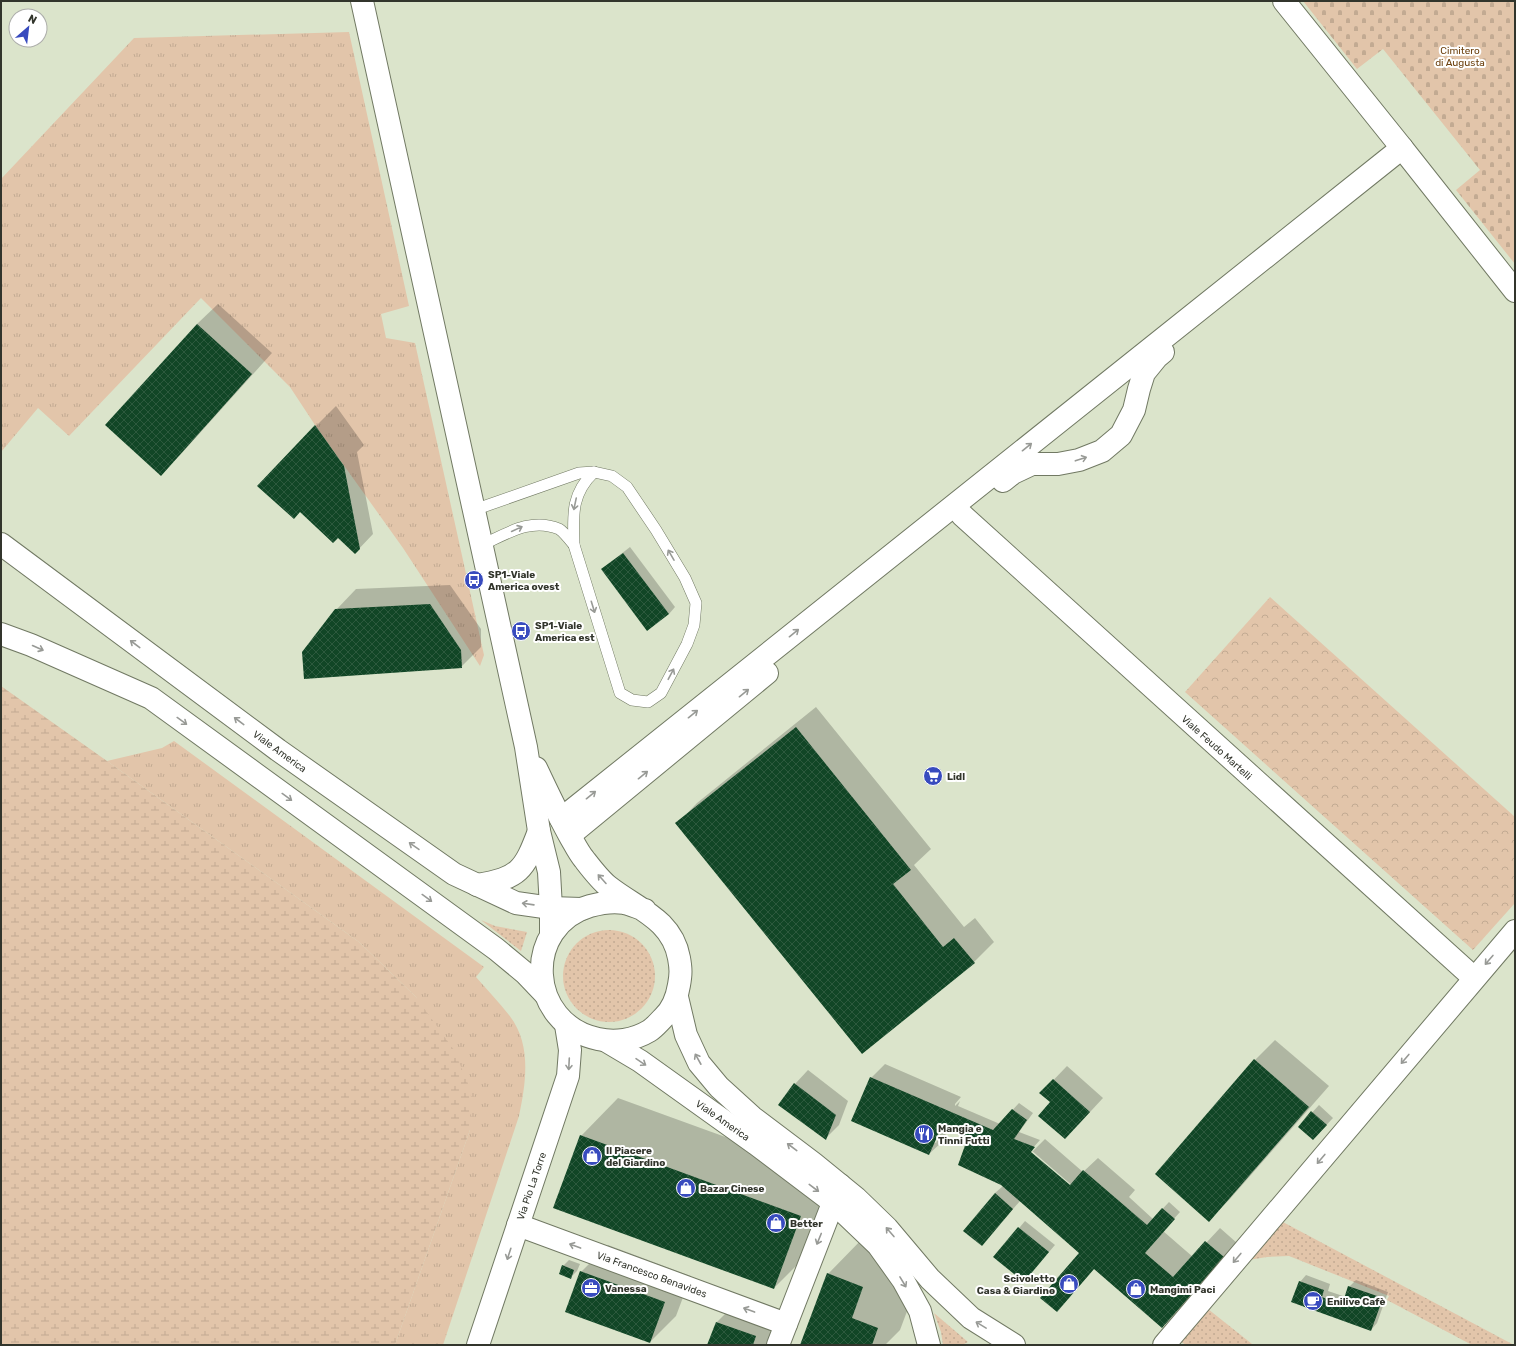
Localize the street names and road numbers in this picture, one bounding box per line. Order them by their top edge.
street label: Viale Feudo Martelli [1179,713,1254,782]
street label: Viale America [250,728,308,775]
street label: Viale America [693,1098,752,1144]
street label: Via Pio La Torre [515,1150,549,1222]
street label: Via Francesco Benavides [595,1249,708,1300]

